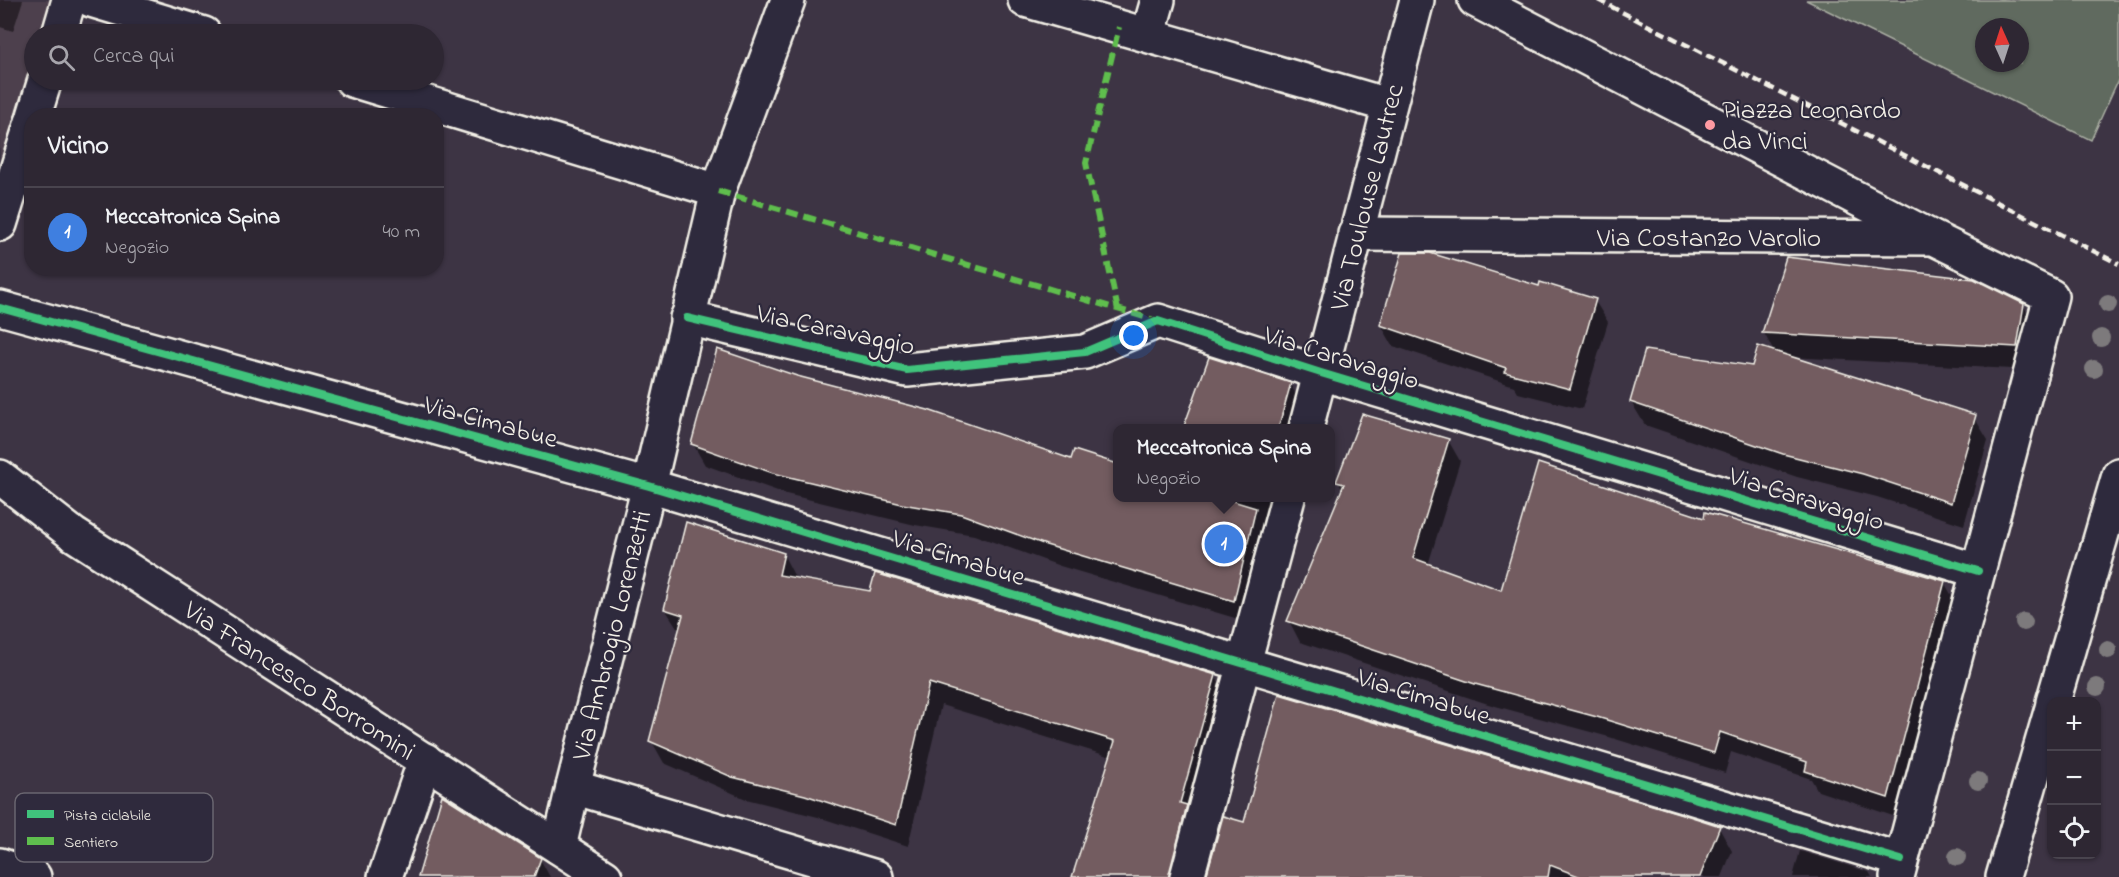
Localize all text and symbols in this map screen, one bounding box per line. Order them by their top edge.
north arrow [1975,18,2029,72]
search box [24,24,444,90]
icon: search [45,41,78,74]
text: Cerca qui [93,41,175,73]
street label: Via Toulouse Lautrec [1321,80,1415,316]
place label: Piazza Leonardo da Vinci [1722,92,1901,162]
marker: Piazza Leonardo da Vinci [1703,118,1717,132]
text: Vicino [48,128,109,166]
text: Meccatronica Spina [105,202,280,234]
text: 1 [64,218,71,247]
text: 40 m [383,218,420,247]
street label: Via Costanzo Varolio [1596,220,1821,259]
text: Negozio [105,234,169,263]
street label: Via Caravaggio [752,295,918,367]
street label: Via Caravaggio [1258,317,1424,402]
your location [1119,321,1148,350]
street label: Via Cimabue [418,387,563,460]
popup [1113,424,1335,502]
text: Meccatronica Spina [1136,433,1312,465]
street label: Via Caravaggio [1723,458,1889,543]
text: Negozio [1136,465,1201,494]
street label: Via Ambrogio Lorenzetti [563,506,663,766]
street label: Via Cimabue [886,520,1030,598]
pin: 1 [1204,522,1244,566]
street label: Via Francesco Borromini [174,592,422,772]
street label: Via Cimabue [1351,659,1495,737]
map controls [2047,697,2101,859]
button: + [2047,697,2101,751]
button: − [2047,751,2101,805]
legend [15,793,213,862]
text: Pista ciclabile [64,804,152,828]
button: locate [2047,805,2101,859]
text: Sentiero [64,831,118,855]

